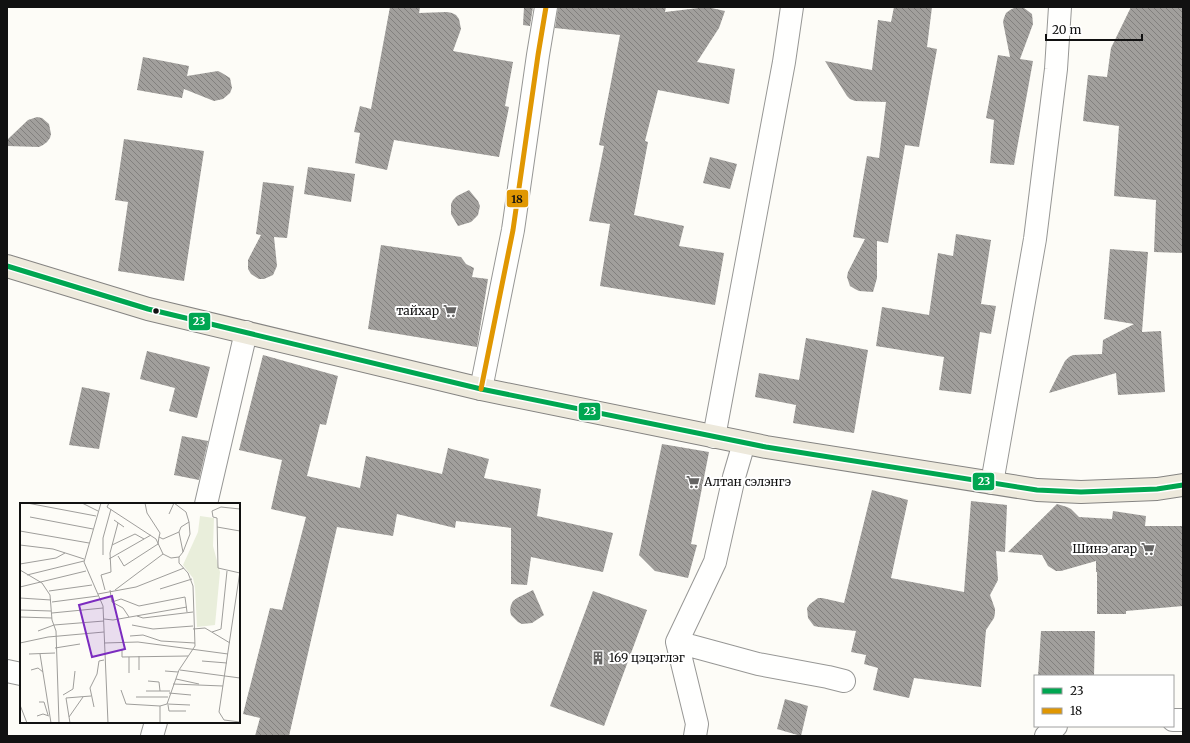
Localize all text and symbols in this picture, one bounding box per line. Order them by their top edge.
scale bar [1046,16,1142,42]
text: 20 m [1052,22,1081,37]
line badge: 18 [506,189,529,208]
text: 18 [511,192,523,206]
place label: тайхар [396,303,439,318]
supermarket icon: тайхар [442,303,458,319]
unlabelled marker [151,306,161,316]
line badge: 23 [188,312,211,331]
text: 23 [193,314,205,328]
line badge: 23 [578,402,601,421]
text: 23 [584,404,596,418]
line badge: 23 [972,472,995,491]
supermarket icon: Алтан сэлэнгэ [685,474,701,490]
place label: Алтан сэлэнгэ [703,474,791,489]
text: 23 [978,474,990,488]
inset map [20,503,240,723]
place label: Шинэ агар [1072,541,1137,556]
supermarket icon: Шинэ агар [1140,541,1156,557]
building icon: 169 цэцэглэг [590,650,606,666]
place label: 169 цэцэглэг [609,650,685,665]
legend [1034,675,1174,727]
text: 23 [1070,683,1084,698]
text: 18 [1070,703,1082,718]

